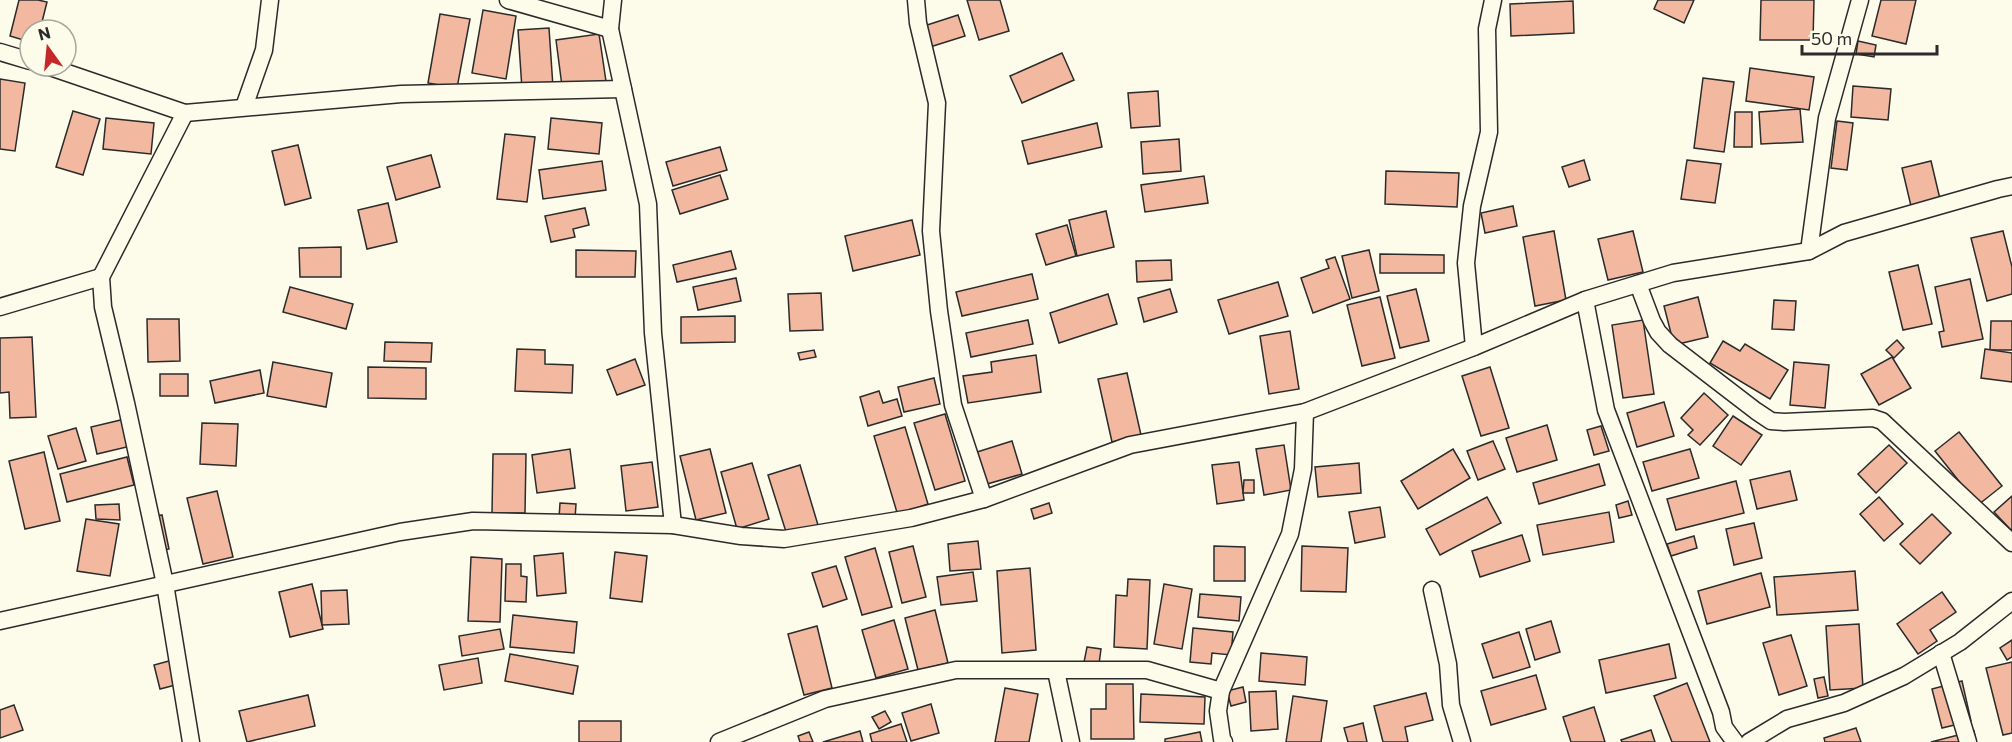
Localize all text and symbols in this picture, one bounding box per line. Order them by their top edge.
north arrow [18,18,78,78]
scale bar [1802,18,1937,56]
text: N [36,22,52,44]
text: 50 m [1811,27,1852,49]

